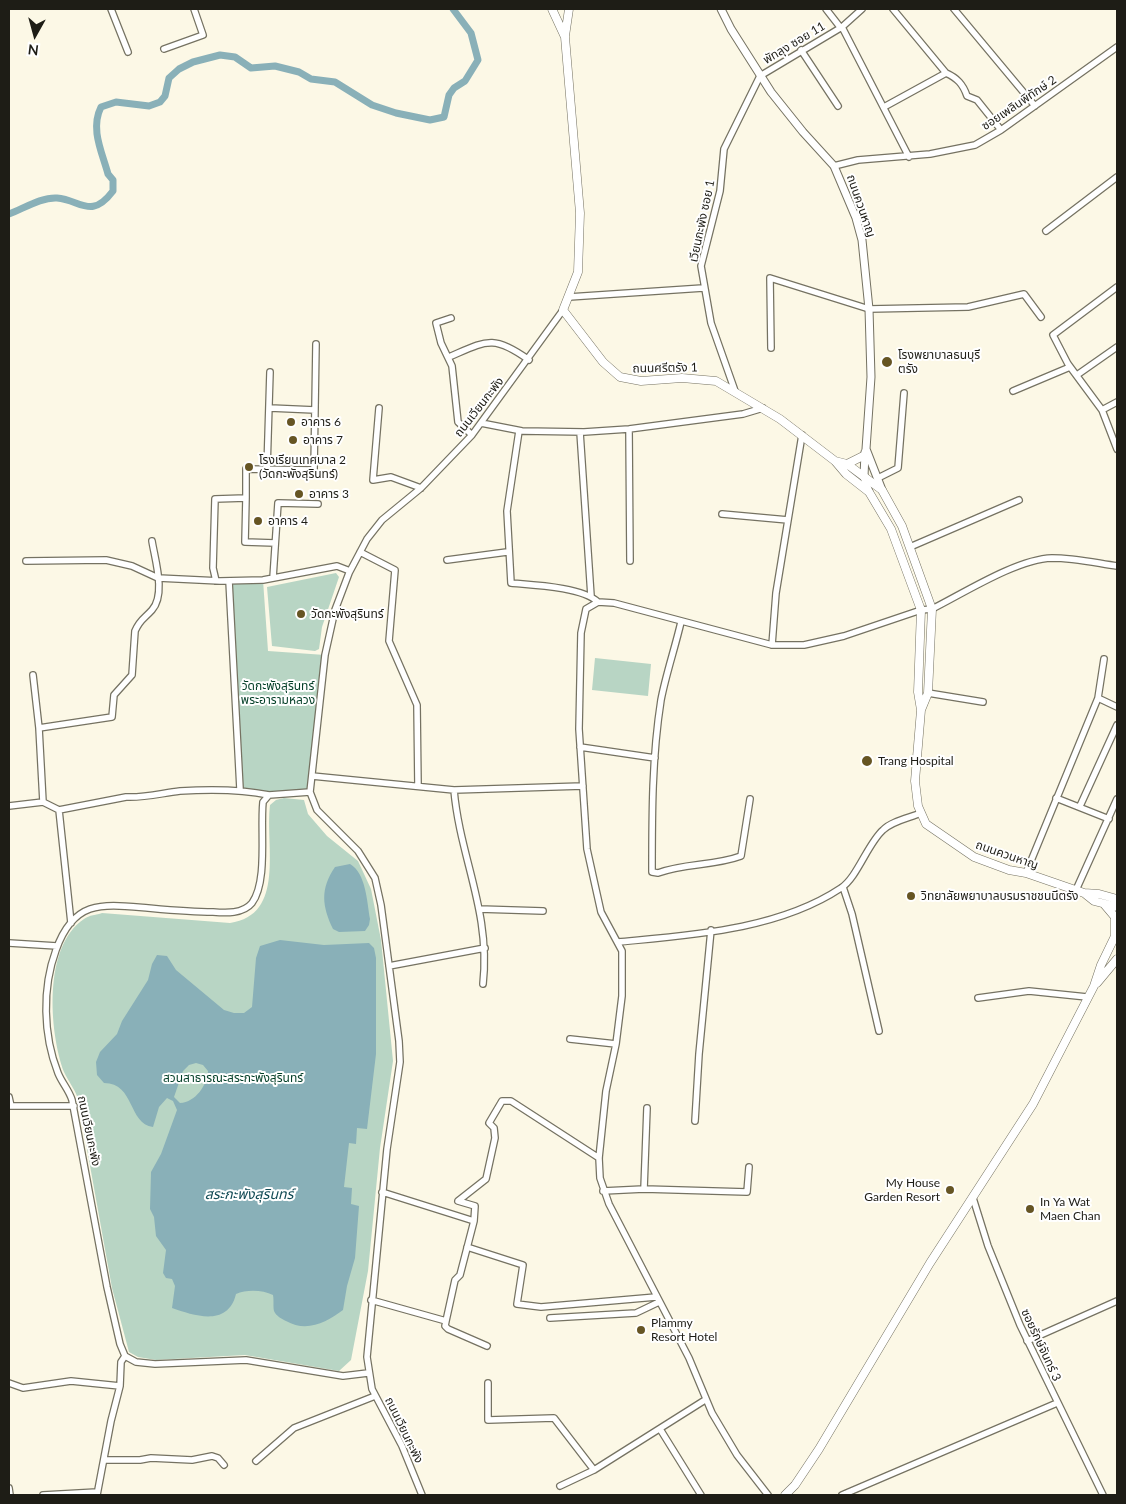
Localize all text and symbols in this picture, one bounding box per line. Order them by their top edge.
north arrow [10,10,60,60]
street label: พัทลุง ซอย 11 [760,19,828,67]
text: N [27,41,40,59]
street label: ซอยเพลินพิทักษ์ 2 [979,73,1059,133]
street label: ถนนควนหาญ [844,173,878,239]
street label: เวียนกะพัง ซอย 1 [686,179,718,263]
place label: โรงพยาบาลธนบุรี ตรัง [898,348,980,376]
marker: โรงพยาบาลธนบุรี ตรัง [880,355,894,369]
street label: ถนนศรีตรัง 1 [632,360,698,376]
street label: ถนนเวียนกะพัง [451,374,507,440]
place label: อาคาร 6 [301,415,341,429]
marker: อาคาร 6 [285,416,297,428]
place label: อาคาร 7 [303,433,343,447]
marker: อาคาร 7 [287,434,299,446]
place label: โรงเรียนเทศบาล 2 (วัดกะพังสุรินทร์) [259,453,346,481]
marker: โรงเรียนเทศบาล 2 (วัดกะพังสุรินทร์) [243,461,255,473]
place label: อาคาร 3 [309,487,349,501]
marker: อาคาร 3 [293,488,305,500]
place label: อาคาร 4 [268,514,308,528]
marker: อาคาร 4 [252,515,264,527]
place label: วัดกะพังสุรินทร์ [311,607,384,621]
marker: วัดกะพังสุรินทร์ [295,608,307,620]
park label: วัดกะพังสุรินทร์ พระอารามหลวง [241,679,315,707]
marker: Trang Hospital [860,754,874,768]
place label: Trang Hospital [878,754,954,768]
street label: ถนนควนหาญ [974,838,1040,872]
place label: วิทยาลัยพยาบาลบรมราชชนนีตรัง [921,889,1079,903]
marker: วิทยาลัยพยาบาลบรมราชชนนีตรัง [905,890,917,902]
park label: สวนสาธารณะสระกะพังสุรินทร์ [163,1071,303,1085]
street label: ถนนเวียนกะพัง [74,1094,104,1168]
place label: My House Garden Resort [864,1176,940,1204]
marker: My House Garden Resort [944,1184,956,1196]
water label: สระกะพังสุรินทร์ [205,1186,293,1202]
place label: In Ya Wat Maen Chan [1040,1195,1100,1223]
marker: In Ya Wat Maen Chan [1024,1203,1036,1215]
street label: ซอยรักษ์จันทร์ 3 [1018,1306,1064,1384]
place label: Plammy Resort Hotel [651,1316,717,1344]
marker: Plammy Resort Hotel [635,1324,647,1336]
street label: ถนนเวียนกะพัง [382,1395,426,1465]

